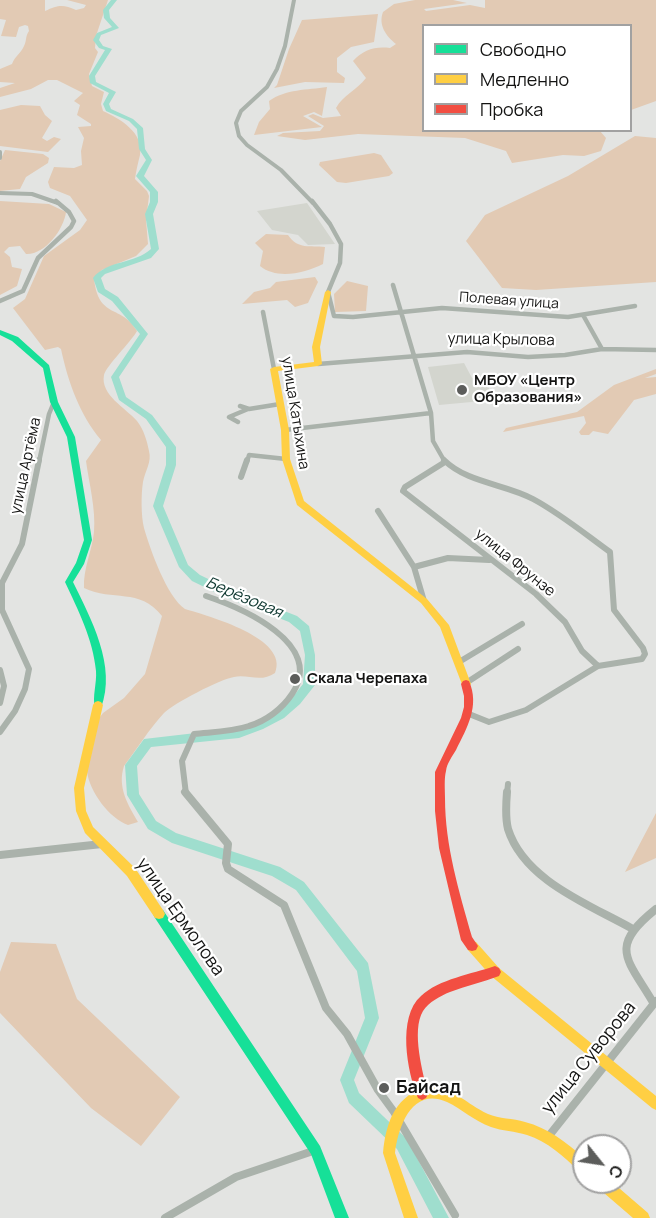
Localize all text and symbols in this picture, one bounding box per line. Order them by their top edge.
legend [422,24,632,132]
text: Свободно [480,37,566,61]
text: Медленно [480,67,569,91]
text: Пробка [480,97,543,121]
street label: Полевая улица [459,289,559,313]
street label: улица Крылова [447,330,555,350]
street label: улица Катыхина [277,355,313,471]
place label: МБОУ «Центр Образования» [474,372,582,407]
marker: МБОУ «Центр Образования» [455,383,469,397]
street label: улица Артёма [7,416,45,516]
street label: улица Фрунзе [471,525,559,601]
water label: Берёзовая [203,573,285,623]
place label: Скала Черепаха [307,670,427,688]
marker: Скала Черепаха [288,672,302,686]
street label: улица Ермолова [131,854,229,980]
street label: улица Суворова [537,998,641,1118]
place label: Байсад [396,1077,461,1099]
marker: Байсад [377,1081,391,1095]
north arrow [572,1134,632,1194]
text: С [603,1161,628,1183]

